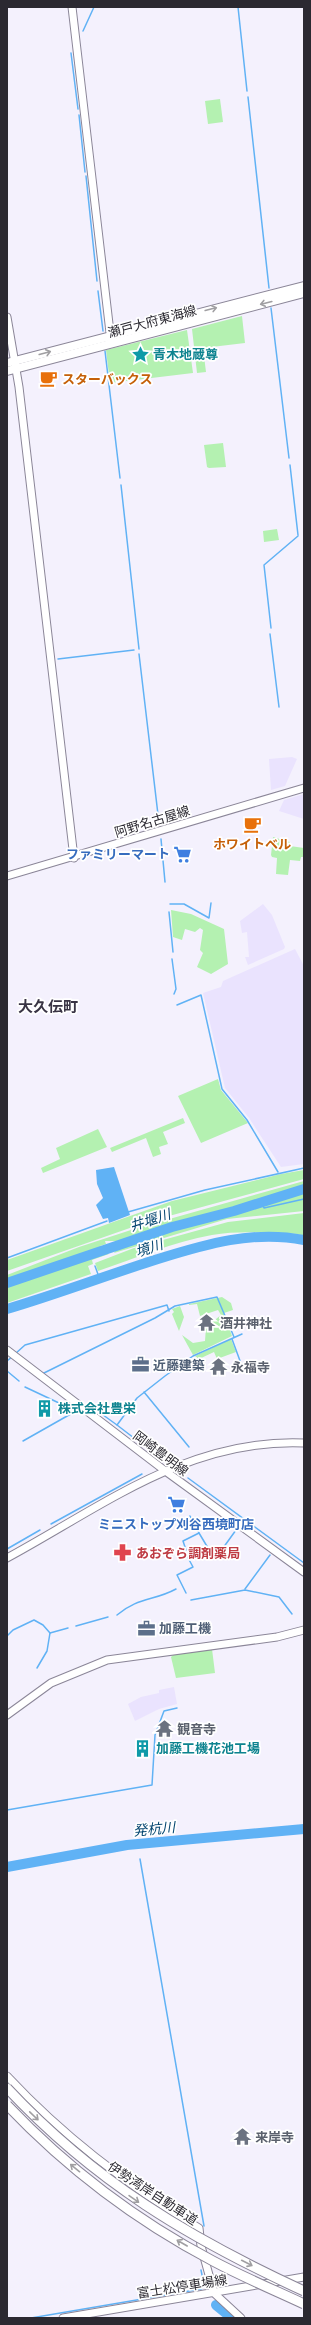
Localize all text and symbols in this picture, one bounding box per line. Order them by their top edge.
one-way arrow [260,300,273,308]
street label: 瀬戸大府東海線 [106,301,198,341]
one-way arrow [204,305,217,313]
place icon: 青木地蔵尊 [130,344,150,364]
place label: 青木地蔵尊 [153,346,218,363]
one-way arrow [38,349,51,356]
cafe icon: スターバックス [39,369,59,389]
place label: スターバックス [62,371,152,388]
street label: 阿野名古屋線 [112,802,192,841]
cafe icon: ホワイトベル [242,815,262,835]
place label: ホワイトベル [213,836,291,853]
supermarket icon: ファミリーマート [173,844,193,864]
place label: ファミリーマート [66,846,170,863]
district label: 大久伝町 [18,997,78,1016]
water label: 井堰川 [127,1204,175,1235]
water label: 境川 [133,1234,167,1261]
temple icon: 酒井神社 [197,1313,217,1333]
place label: 酒井神社 [220,1315,272,1332]
office icon: 近藤建築 [130,1355,150,1375]
place label: 近藤建築 [153,1357,205,1374]
temple icon: 永福寺 [208,1357,228,1377]
place label: 永福寺 [231,1359,270,1376]
building icon: 株式会社豊栄 [35,1398,55,1418]
place label: 株式会社豊栄 [58,1400,136,1417]
street label: 岡崎豊明線 [130,1427,192,1480]
supermarket icon: ミニストップ刈谷西境町店 [166,1495,186,1515]
place label: ミニストップ刈谷西境町店 [98,1516,254,1533]
pharmacy icon: あおぞら調剤薬局 [113,1543,133,1563]
place label: あおぞら調剤薬局 [136,1545,240,1562]
office icon: 加藤工機 [136,1618,156,1638]
place label: 加藤工機 [159,1620,211,1637]
temple icon: 観音寺 [154,1719,174,1739]
place label: 観音寺 [177,1721,216,1738]
building icon: 加藤工機花池工場 [133,1738,153,1758]
place label: 加藤工機花池工場 [156,1740,260,1757]
water label: 発杭川 [132,1818,178,1840]
one-way arrow [29,2111,39,2121]
temple icon: 来岸寺 [232,2127,252,2147]
place label: 来岸寺 [255,2129,294,2146]
street label: 伊勢湾岸自動車道 [104,2158,201,2229]
one-way arrow [70,2164,81,2173]
one-way arrow [129,2195,140,2203]
one-way arrow [176,2238,188,2246]
one-way arrow [241,2260,253,2268]
street label: 富士松停車場線 [136,2271,228,2302]

